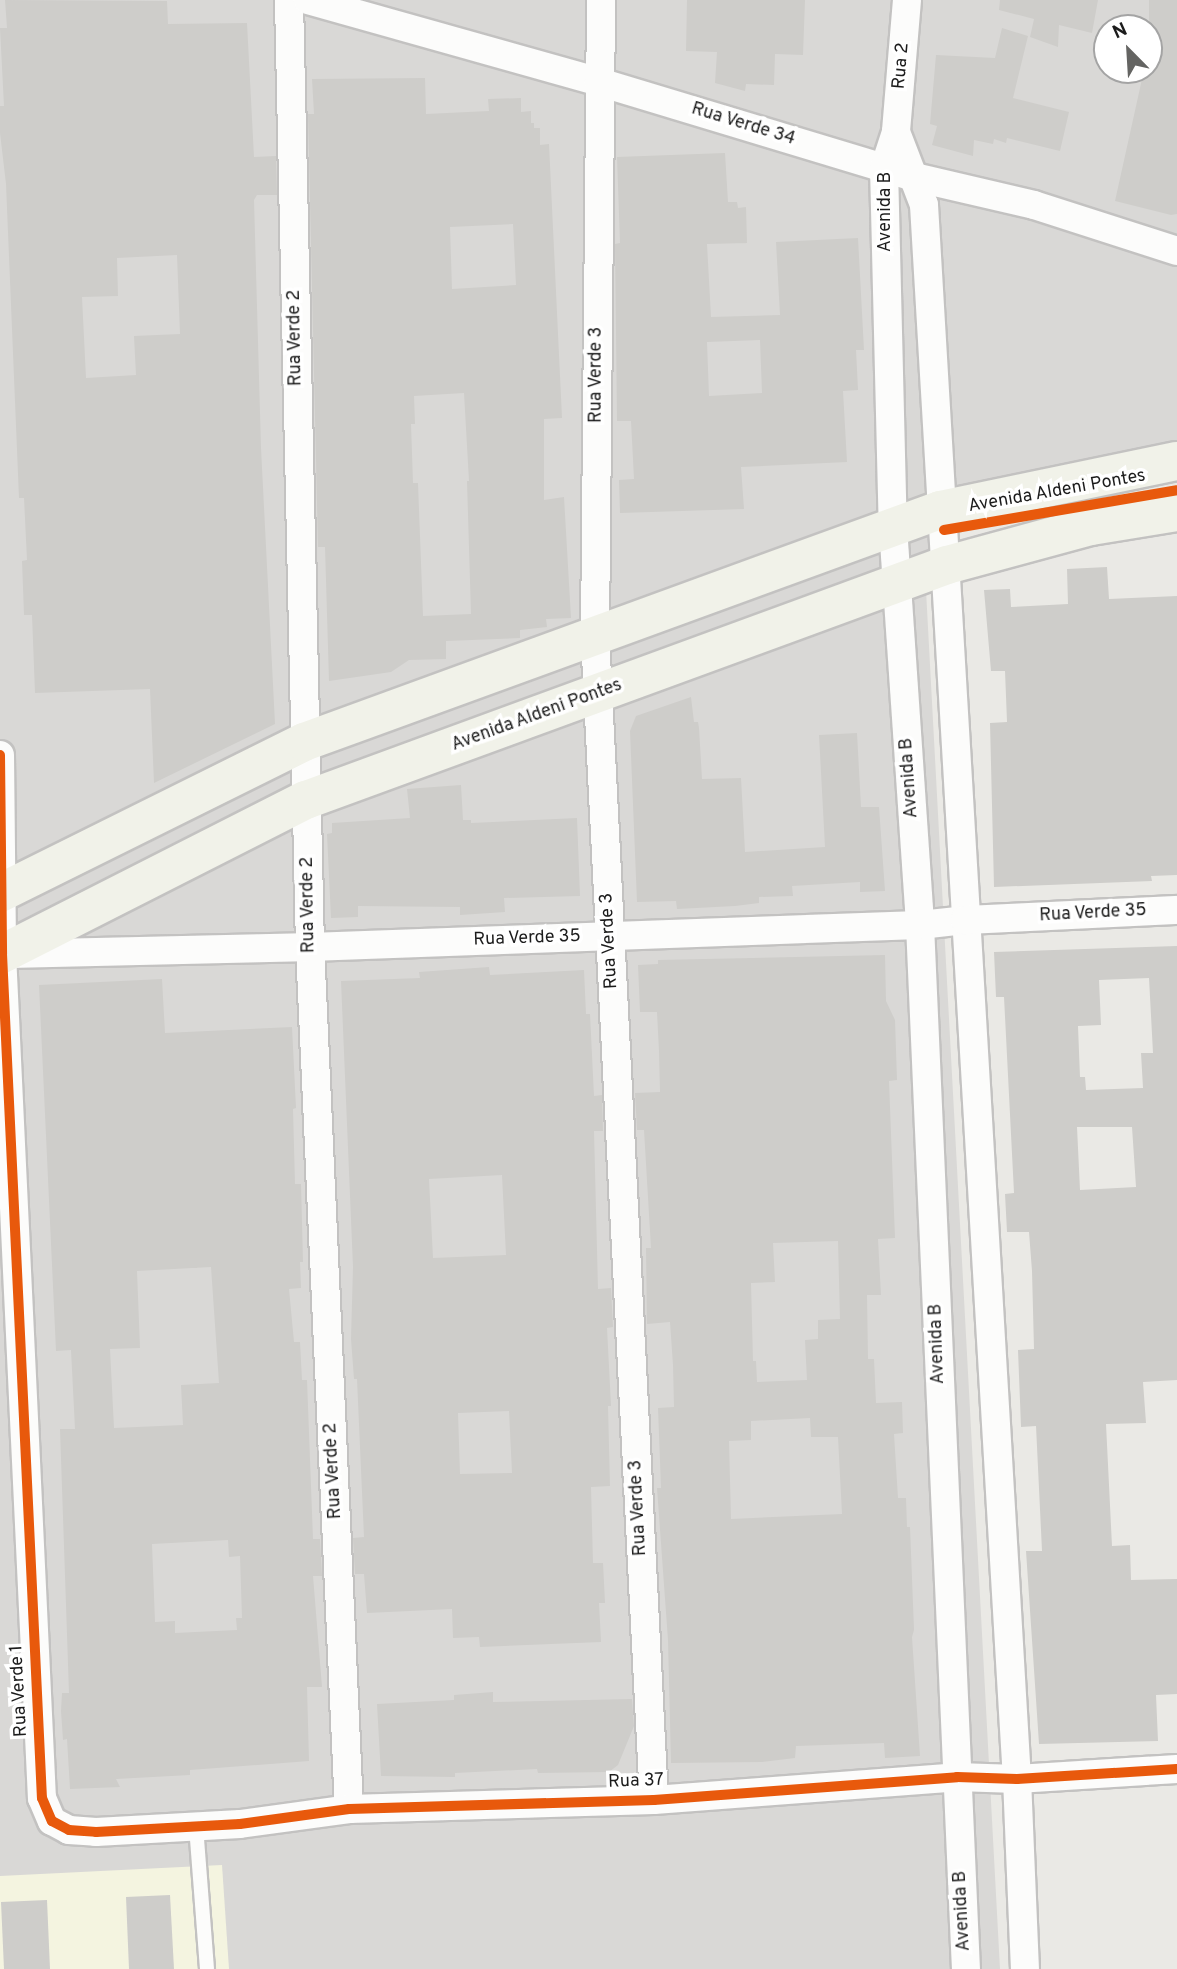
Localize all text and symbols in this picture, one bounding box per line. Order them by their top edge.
north arrow [1093,14,1163,84]
text: N [1109,18,1131,45]
street label: Rua 2 [889,42,915,90]
street label: Rua Verde 34 [688,99,798,151]
street label: Avenida B [875,172,897,252]
street label: Rua Verde 2 [284,289,308,387]
street label: Rua Verde 3 [586,327,608,423]
street label: Avenida Aldeni Pontes [966,466,1148,518]
street label: Avenida Aldeni Pontes [449,675,625,757]
street label: Avenida B [896,737,924,819]
street label: Rua Verde 2 [297,856,321,954]
street label: Rua Verde 3 [597,892,623,990]
street label: Rua Verde 35 [1038,900,1148,928]
street label: Rua Verde 35 [473,926,581,952]
street label: Avenida B [926,1303,950,1385]
street label: Rua Verde 2 [321,1422,347,1520]
street label: Rua Verde 3 [626,1459,652,1557]
street label: Rua Verde 1 [7,1644,33,1738]
street label: Rua 37 [608,1770,664,1794]
street label: Avenida B [950,1870,976,1952]

